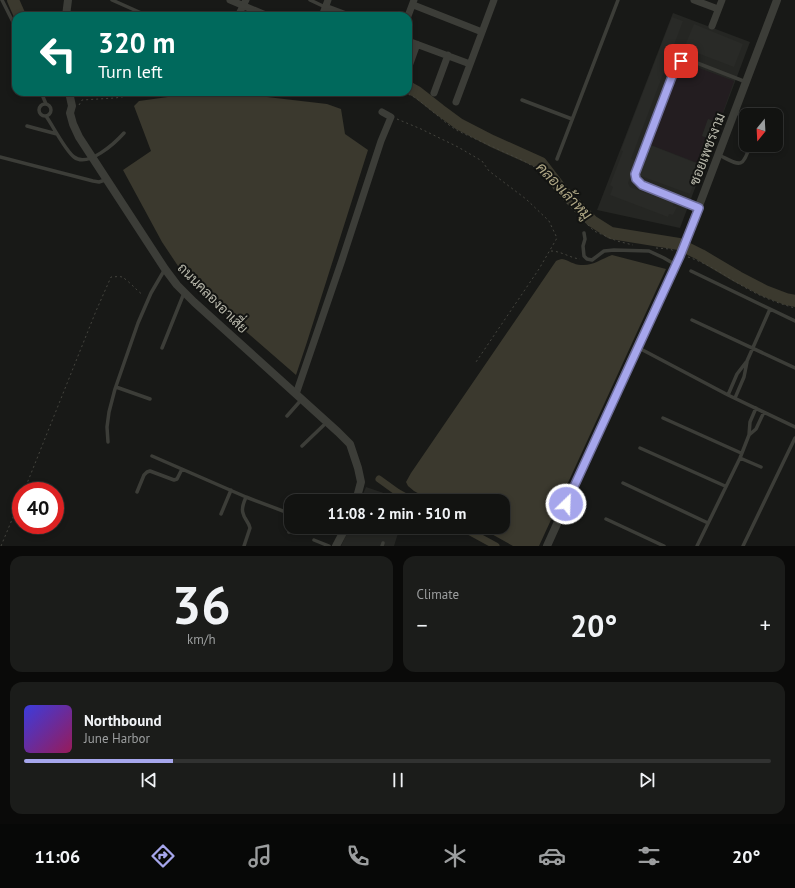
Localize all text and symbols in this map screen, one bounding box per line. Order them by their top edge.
text: 320 m [98,24,175,61]
icon: left [32,28,84,80]
pin [664,44,698,78]
icon: arrive [670,50,692,72]
text: Turn left [98,60,163,83]
north arrow [739,108,783,152]
map controls [739,108,783,152]
street label: ซอยเพชรงาม [685,110,729,188]
water label: คลองเล้าหมู [532,158,596,224]
street label: ถนนคลองอาเสี่ย [174,257,254,337]
speed limit sign: 40 [12,482,64,534]
position arrow [545,483,587,525]
text: 11:08 · 2 min · 510 m [328,504,466,523]
text: 36 [172,571,231,638]
text: Climate [417,586,459,603]
text: 20° [570,606,617,645]
text: − [417,611,428,639]
text: + [760,611,771,639]
text: km/h [187,631,216,648]
text: Northbound [84,711,161,730]
text: June Harbor [84,730,150,747]
icon: previous [138,769,160,791]
icon: pause [387,769,409,791]
icon: next [636,769,658,791]
icon: directions [149,842,177,870]
icon: music [246,842,274,870]
icon: phone [344,842,372,870]
icon: climate [441,842,469,870]
icon: car [538,842,566,870]
icon: filters [635,842,663,870]
text: 11:06 [35,845,80,868]
text: 20° [732,845,760,868]

